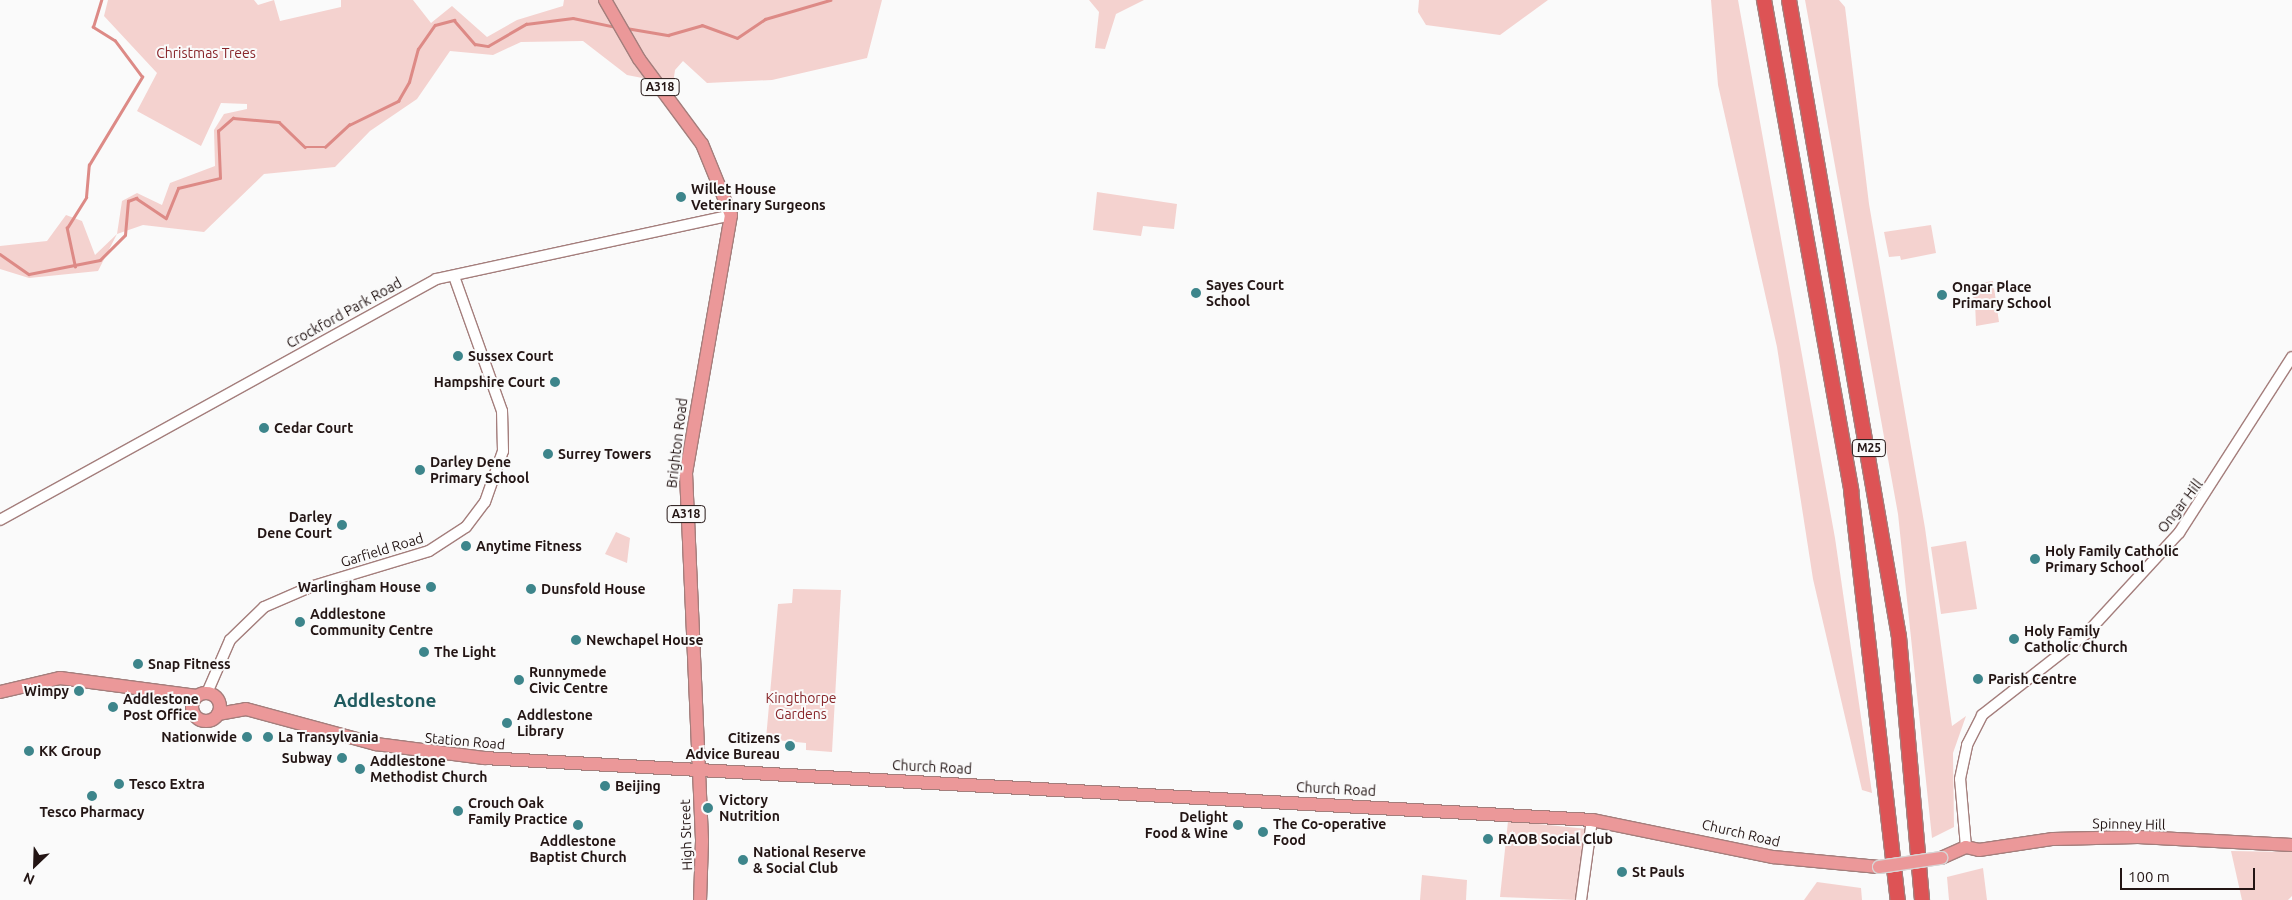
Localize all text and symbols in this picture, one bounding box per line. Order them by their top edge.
park label: Christmas Trees [156,45,256,61]
road number: A318 [640,77,680,96]
place label: Willet House Veterinary Surgeons [691,181,826,213]
marker: Willet House Veterinary Surgeons [675,191,687,203]
street label: Crockford Park Road [283,274,405,352]
place label: Sayes Court School [1206,277,1284,310]
place label: Ongar Place Primary School [1952,279,2051,312]
marker: Sayes Court School [1190,287,1202,299]
marker: Ongar Place Primary School [1936,289,1948,301]
place label: Sussex Court [468,348,554,364]
marker: Sussex Court [452,350,464,362]
place label: Hampshire Court [434,374,545,390]
marker: Hampshire Court [549,376,561,388]
street label: Brighton Road [663,397,691,489]
place label: Cedar Court [274,420,353,436]
marker: Cedar Court [258,422,270,434]
road number: M25 [1852,438,1886,458]
place label: Surrey Towers [558,446,651,462]
marker: Surrey Towers [542,448,554,460]
place label: Darley Dene Primary School [430,454,529,487]
marker: Darley Dene Primary School [414,464,426,476]
street label: Ongar Hill [2154,476,2206,536]
road number: A318 [666,504,706,524]
place label: Darley Dene Court [257,509,332,542]
marker: Darley Dene Court [336,519,348,531]
street label: Garfield Road [339,529,425,571]
place label: Anytime Fitness [476,538,582,554]
marker: Anytime Fitness [460,540,472,552]
place label: Holy Family Catholic Primary School [2045,543,2179,576]
marker: Holy Family Catholic Primary School [2029,553,2041,565]
place label: Warlingham House [298,579,421,595]
marker: Warlingham House [425,581,437,593]
place label: Dunsfold House [541,581,646,597]
marker: Dunsfold House [525,583,537,595]
place label: Addlestone Community Centre [310,606,433,638]
marker: Addlestone Community Centre [294,616,306,628]
place label: Holy Family Catholic Church [2024,623,2128,656]
place label: Newchapel House [586,632,703,648]
marker: Holy Family Catholic Church [2008,633,2020,645]
marker: Newchapel House [570,634,582,646]
place label: The Light [434,644,496,660]
marker: The Light [418,646,430,658]
place label: Snap Fitness [148,656,231,672]
marker: Snap Fitness [132,658,144,670]
place label: Runnymede Civic Centre [529,664,608,696]
place label: Parish Centre [1988,671,2077,687]
marker: Parish Centre [1972,673,1984,685]
marker: Runnymede Civic Centre [513,674,525,686]
place label: Wimpy [24,683,69,699]
marker: Wimpy [73,685,85,697]
district label: Addlestone [333,690,437,712]
park label: Kingthorpe Gardens [765,690,837,722]
place label: Addlestone Post Office [123,691,199,724]
marker: Addlestone Post Office [107,701,119,713]
place label: Addlestone Library [517,707,593,740]
marker: Addlestone Library [501,717,513,729]
place label: Nationwide [161,729,237,745]
place label: La Transylvania [278,729,379,745]
street label: Station Road [424,729,506,753]
place label: Citizens Advice Bureau [686,730,780,762]
marker: Nationwide [241,731,253,743]
marker: La Transylvania [262,731,274,743]
marker: Citizens Advice Bureau [784,740,796,752]
place label: KK Group [39,743,101,759]
marker: KK Group [23,745,35,757]
place label: Subway [282,750,332,766]
marker: Subway [336,752,348,764]
place label: Addlestone Methodist Church [370,753,487,786]
street label: Church Road [892,757,972,777]
marker: Addlestone Methodist Church [354,763,366,775]
place label: Tesco Extra [129,776,205,792]
marker: Tesco Extra [113,778,125,790]
place label: Beijing [615,778,661,794]
street label: Church Road [1296,779,1376,799]
marker: Beijing [599,780,611,792]
marker: Tesco Pharmacy [86,790,98,802]
place label: Victory Nutrition [719,792,780,824]
place label: Crouch Oak Family Practice [468,795,567,828]
street label: High Street [676,799,696,871]
marker: Victory Nutrition [701,801,715,815]
place label: Tesco Pharmacy [40,804,144,820]
marker: Crouch Oak Family Practice [452,805,464,817]
place label: Delight Food & Wine [1145,809,1228,842]
street label: Spinney Hill [2092,815,2166,833]
place label: The Co-operative Food [1273,816,1386,849]
street label: Church Road [1700,816,1782,850]
marker: Addlestone Baptist Church [572,819,584,831]
marker: Delight Food & Wine [1232,819,1244,831]
marker: The Co-operative Food [1257,826,1269,838]
place label: RAOB Social Club [1498,831,1613,847]
place label: Addlestone Baptist Church [529,833,627,866]
marker: RAOB Social Club [1482,833,1494,845]
north arrow [10,840,60,890]
place label: National Reserve & Social Club [753,844,866,876]
marker: National Reserve & Social Club [737,854,749,866]
scale bar [2122,858,2257,890]
place label: St Pauls [1632,864,1685,880]
marker: St Pauls [1616,866,1628,878]
text: 100 m [2128,868,2170,885]
text: N [21,869,37,888]

